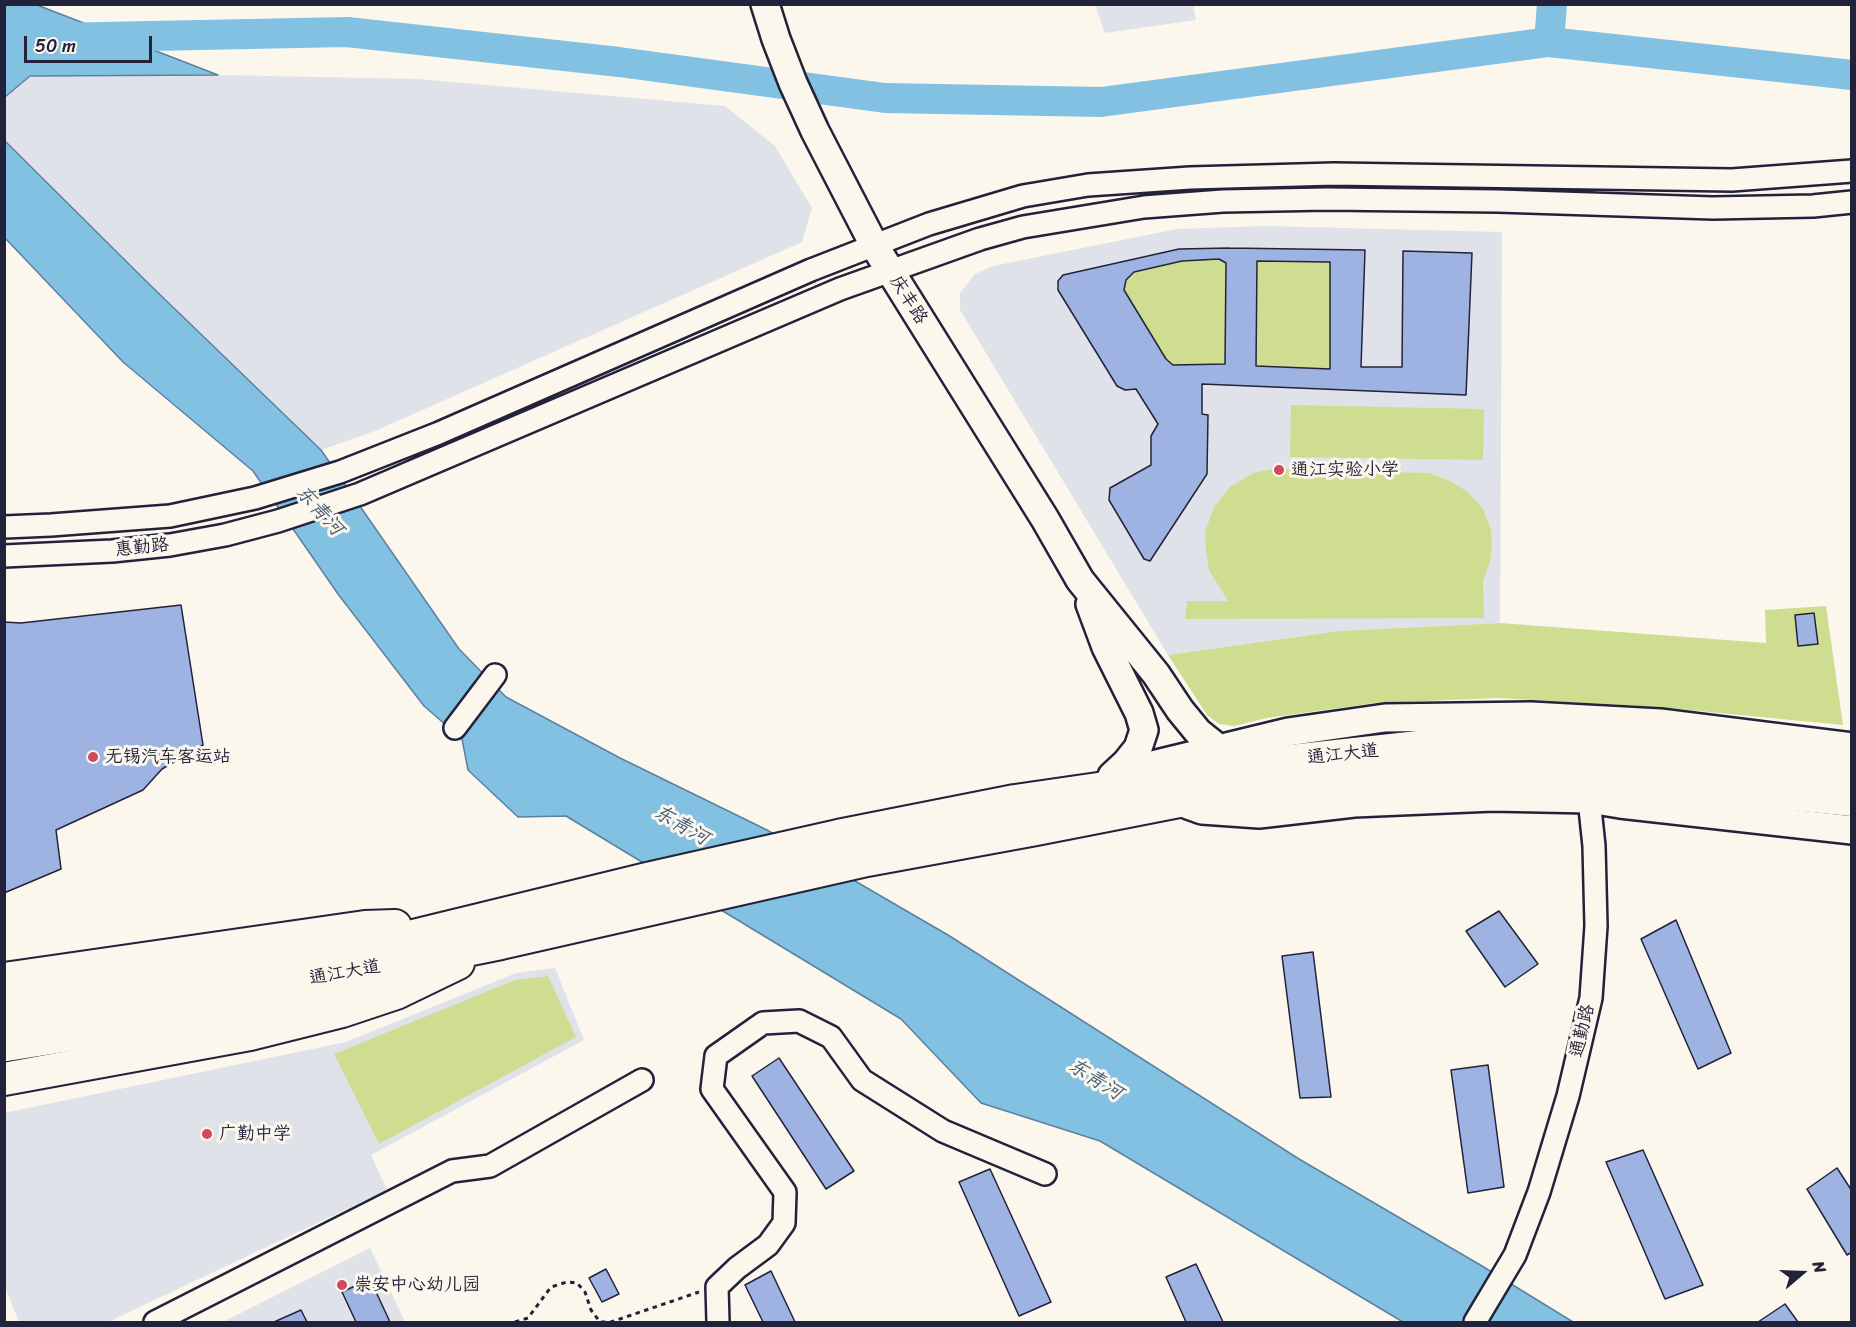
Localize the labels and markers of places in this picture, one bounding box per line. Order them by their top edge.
place label: 通江实验小学 [1291,459,1399,481]
marker: 通江实验小学 [1272,463,1286,477]
place label: 无锡汽车客运站 [105,746,231,768]
marker: 无锡汽车客运站 [86,750,100,764]
place label: 广勤中学 [219,1123,291,1145]
marker: 广勤中学 [200,1127,214,1141]
place label: 崇安中心幼儿园 [354,1274,480,1296]
marker: 崇安中心幼儿园 [335,1278,349,1292]

